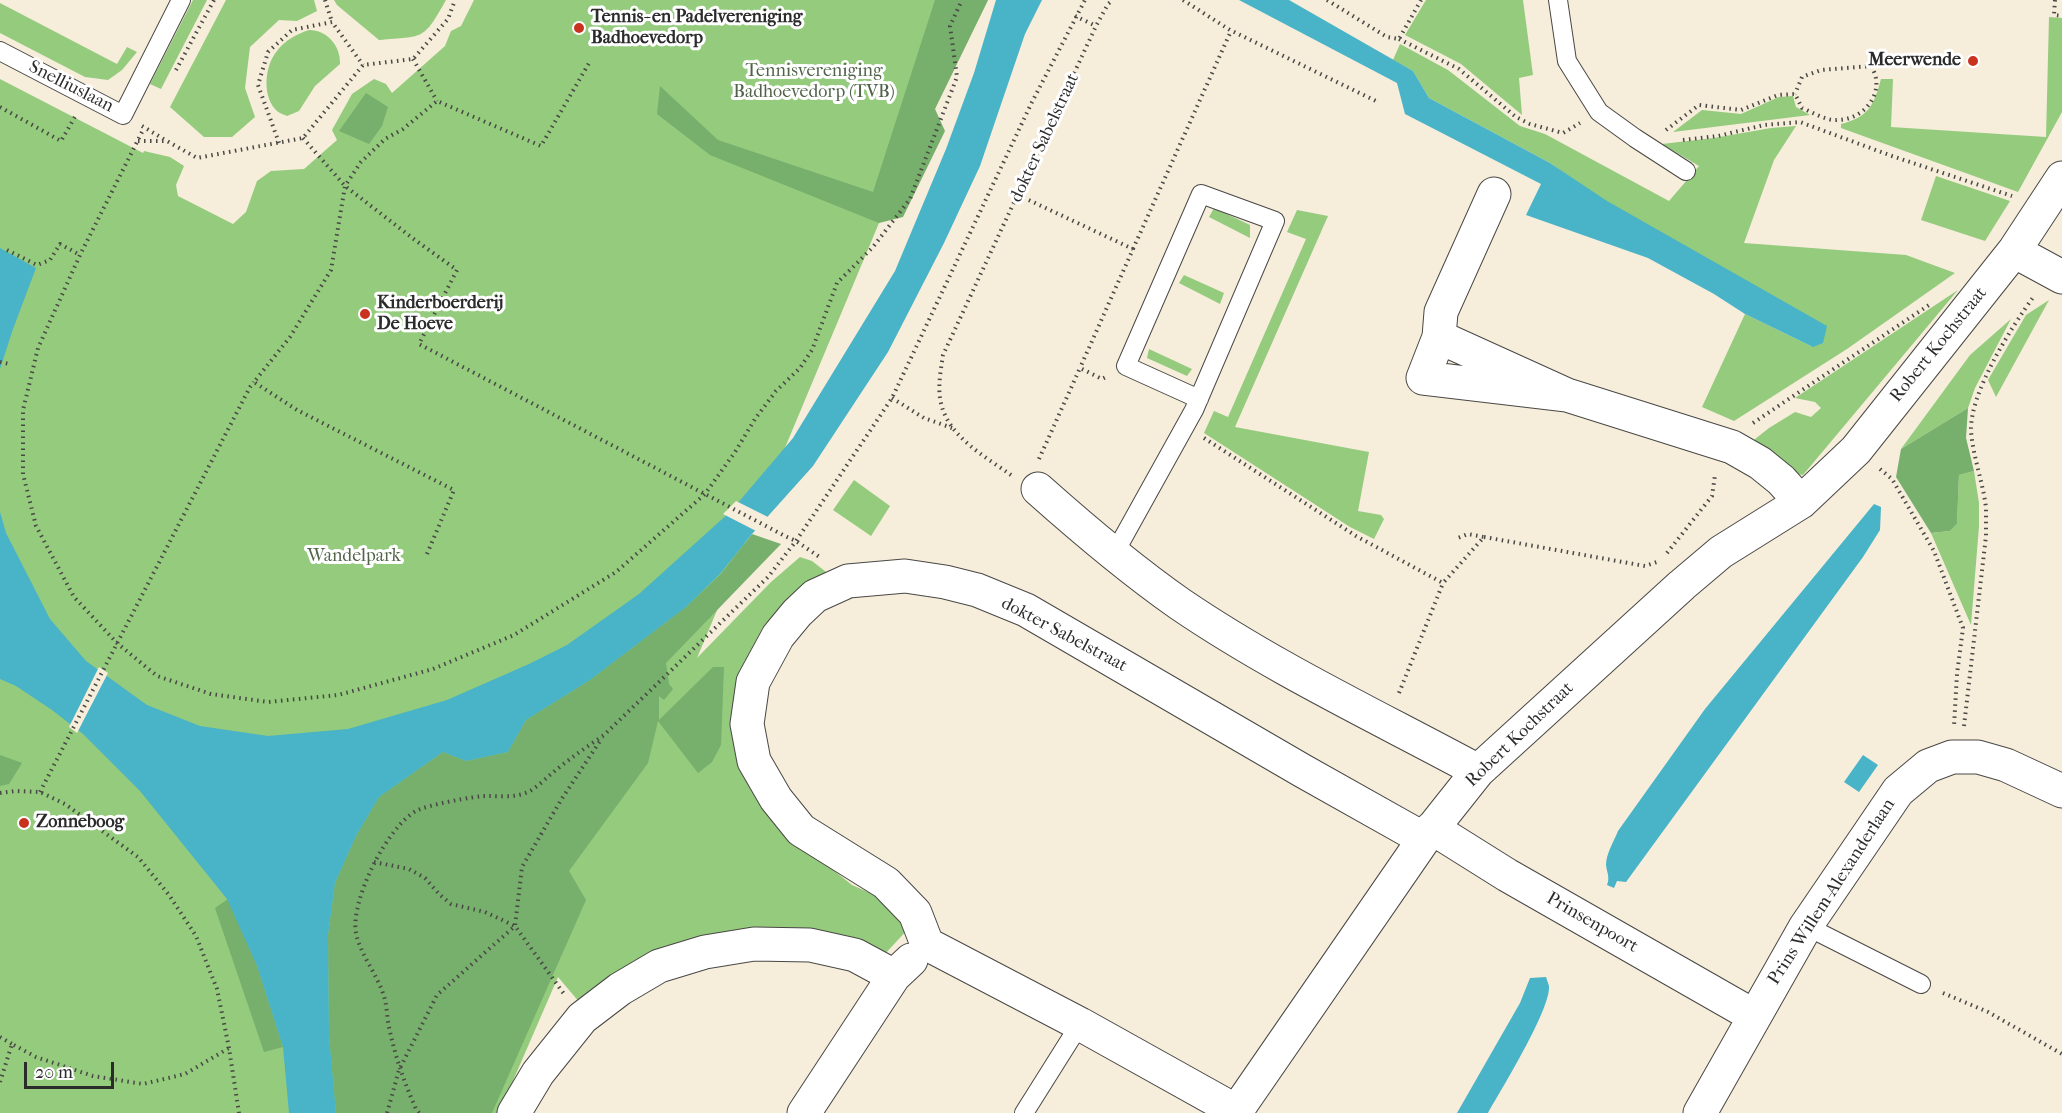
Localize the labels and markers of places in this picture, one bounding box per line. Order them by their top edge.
place label: Tennis- en Padelvereniging Badhoevedorp [591,7,802,50]
marker: Tennis- en Padelvereniging Badhoevedorp [572,21,586,35]
place label: Meerwende [1868,50,1961,72]
marker: Meerwende [1966,54,1980,68]
place label: Kinderboerderij De Hoeve [377,293,503,336]
marker: Kinderboerderij De Hoeve [358,307,372,321]
place label: Zonneboog [36,812,124,834]
marker: Zonneboog [17,816,31,830]

